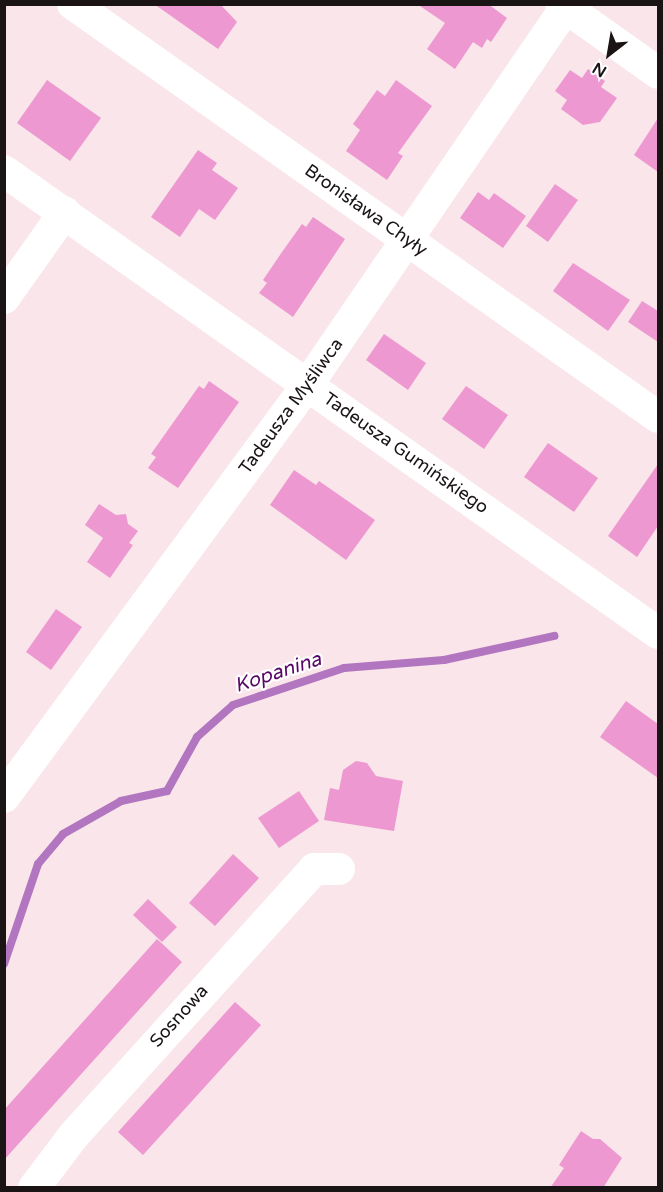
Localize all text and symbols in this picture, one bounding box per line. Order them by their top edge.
north arrow [579,24,639,84]
text: N [589,58,610,81]
street label: Bronisława Chyły [300,160,432,260]
street label: Tadeusza Myśliwca [234,334,348,478]
street label: Tadeusza Gumińskiego [319,388,493,518]
water label: Kopanina [231,648,325,698]
street label: Sosnowa [145,980,213,1052]

